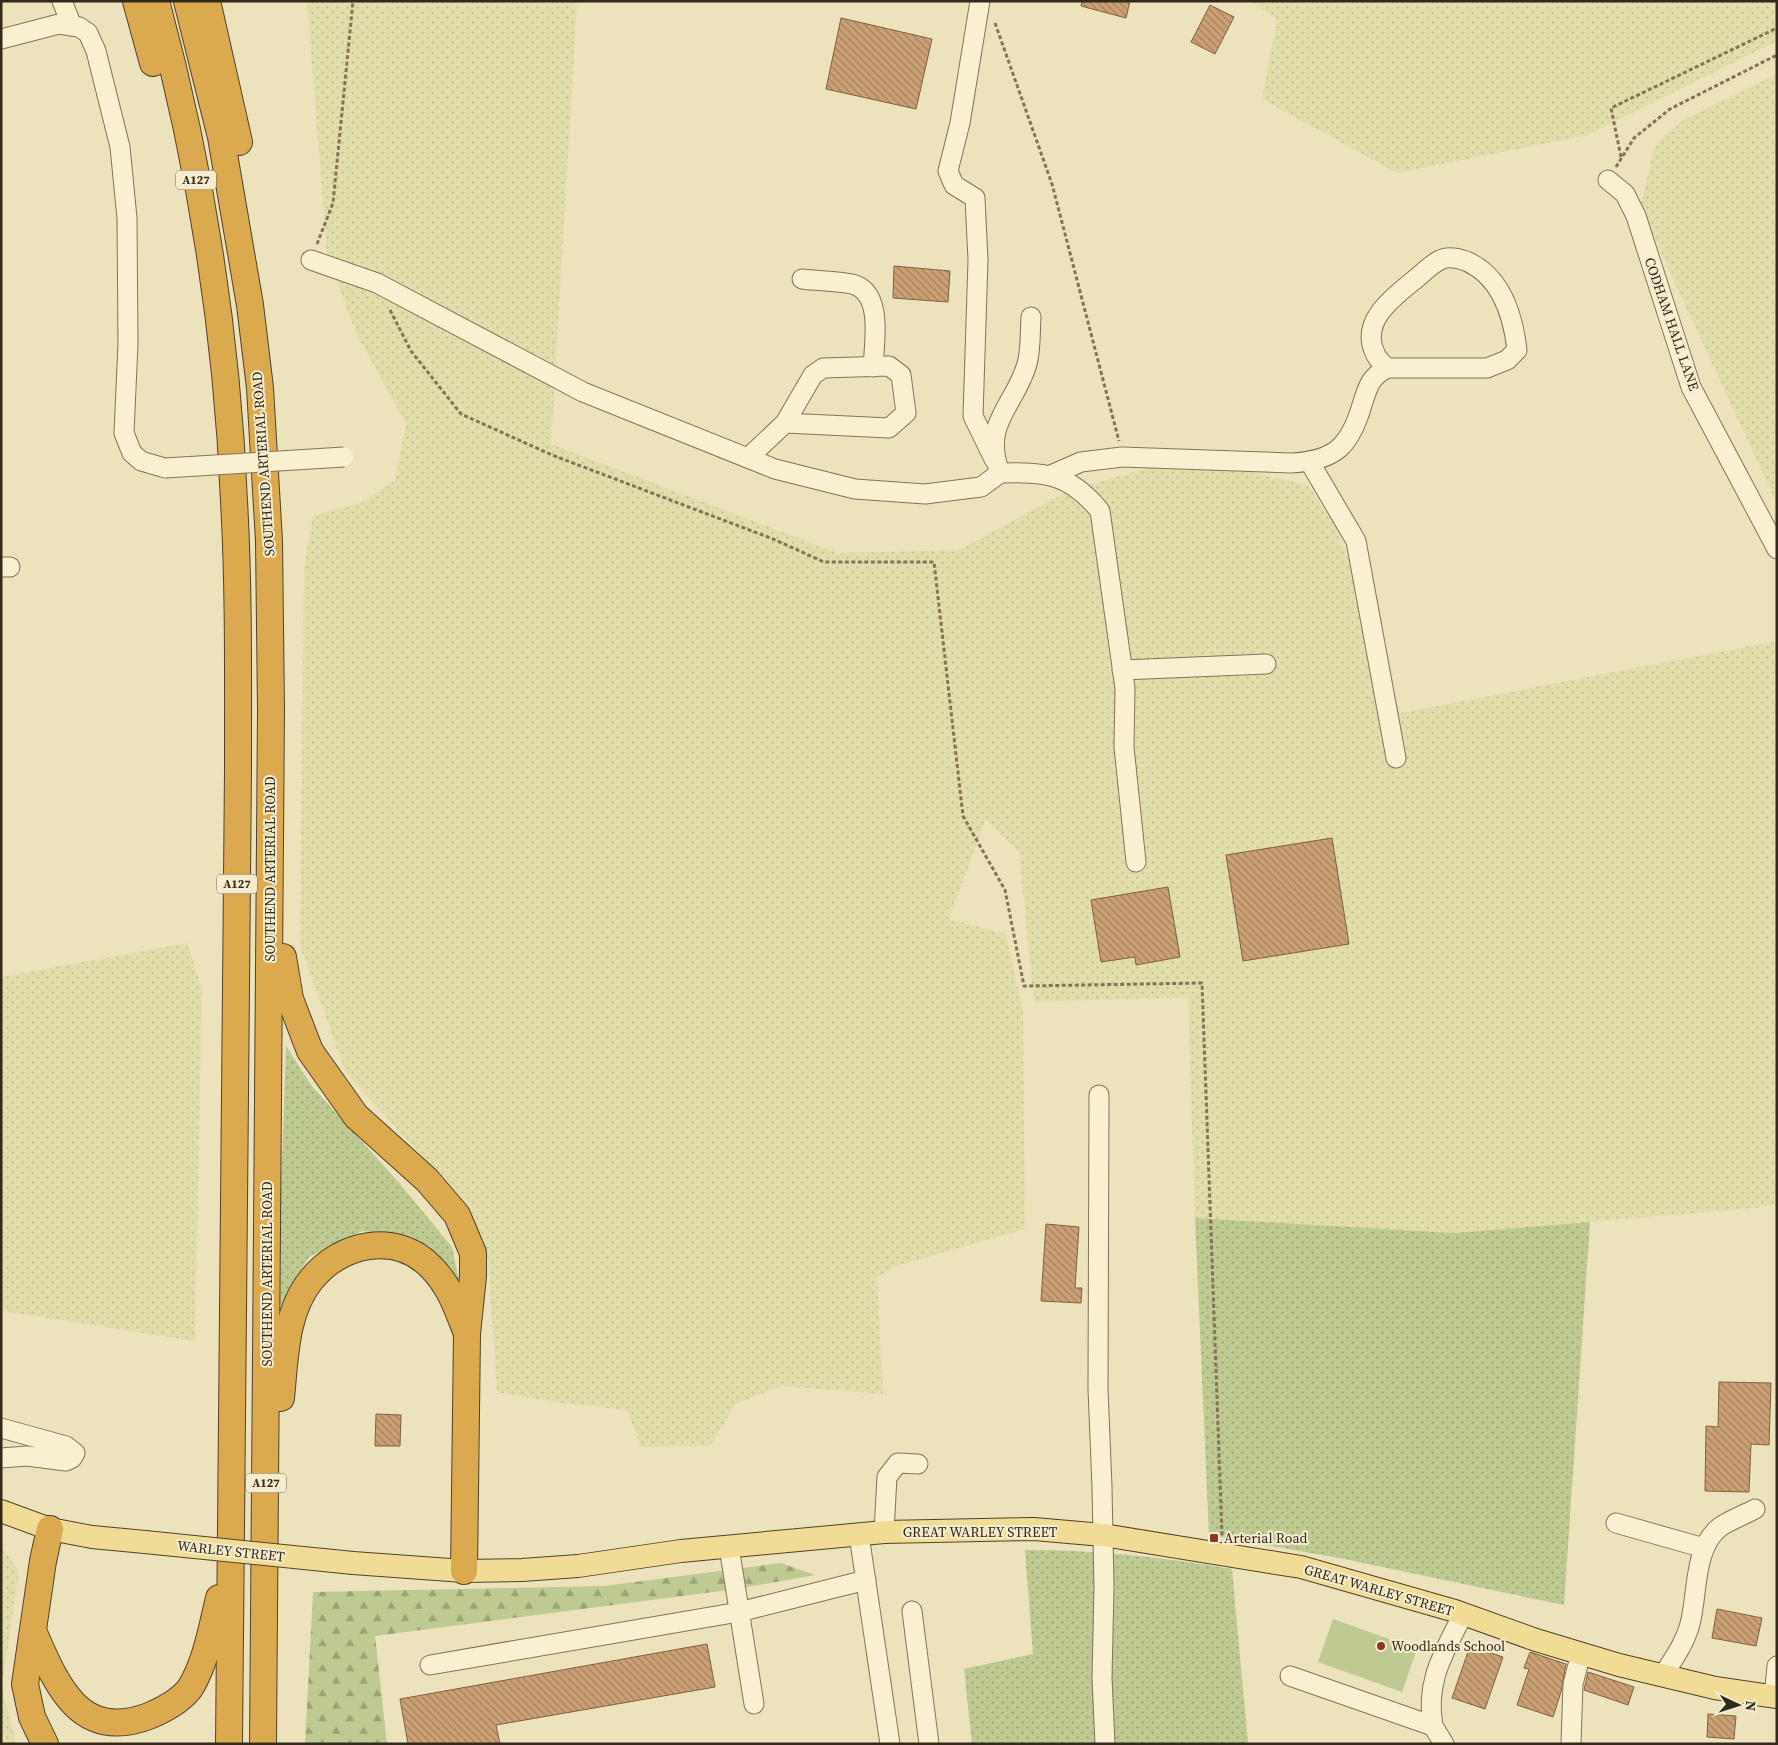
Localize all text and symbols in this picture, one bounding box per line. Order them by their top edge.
road number: A127 [176,170,216,190]
street label: CODHAM HALL LANE [1640,255,1704,393]
street label: SOUTHEND ARTERIAL ROAD [247,371,279,557]
street label: SOUTHEND ARTERIAL ROAD [260,776,280,962]
road number: A127 [217,874,257,894]
street label: SOUTHEND ARTERIAL ROAD [257,1181,277,1367]
road number: A127 [246,1474,286,1492]
street label: GREAT WARLEY STREET [903,1522,1058,1542]
place label: Arterial Road [1224,1528,1308,1548]
marker: Arterial Road [1208,1532,1220,1544]
street label: WARLEY STREET [176,1535,286,1567]
street label: GREAT WARLEY STREET [1302,1559,1457,1621]
place label: Woodlands School [1391,1636,1505,1656]
marker: Woodlands School [1375,1640,1387,1652]
north arrow [1713,1680,1763,1730]
text: N [1741,1700,1761,1712]

